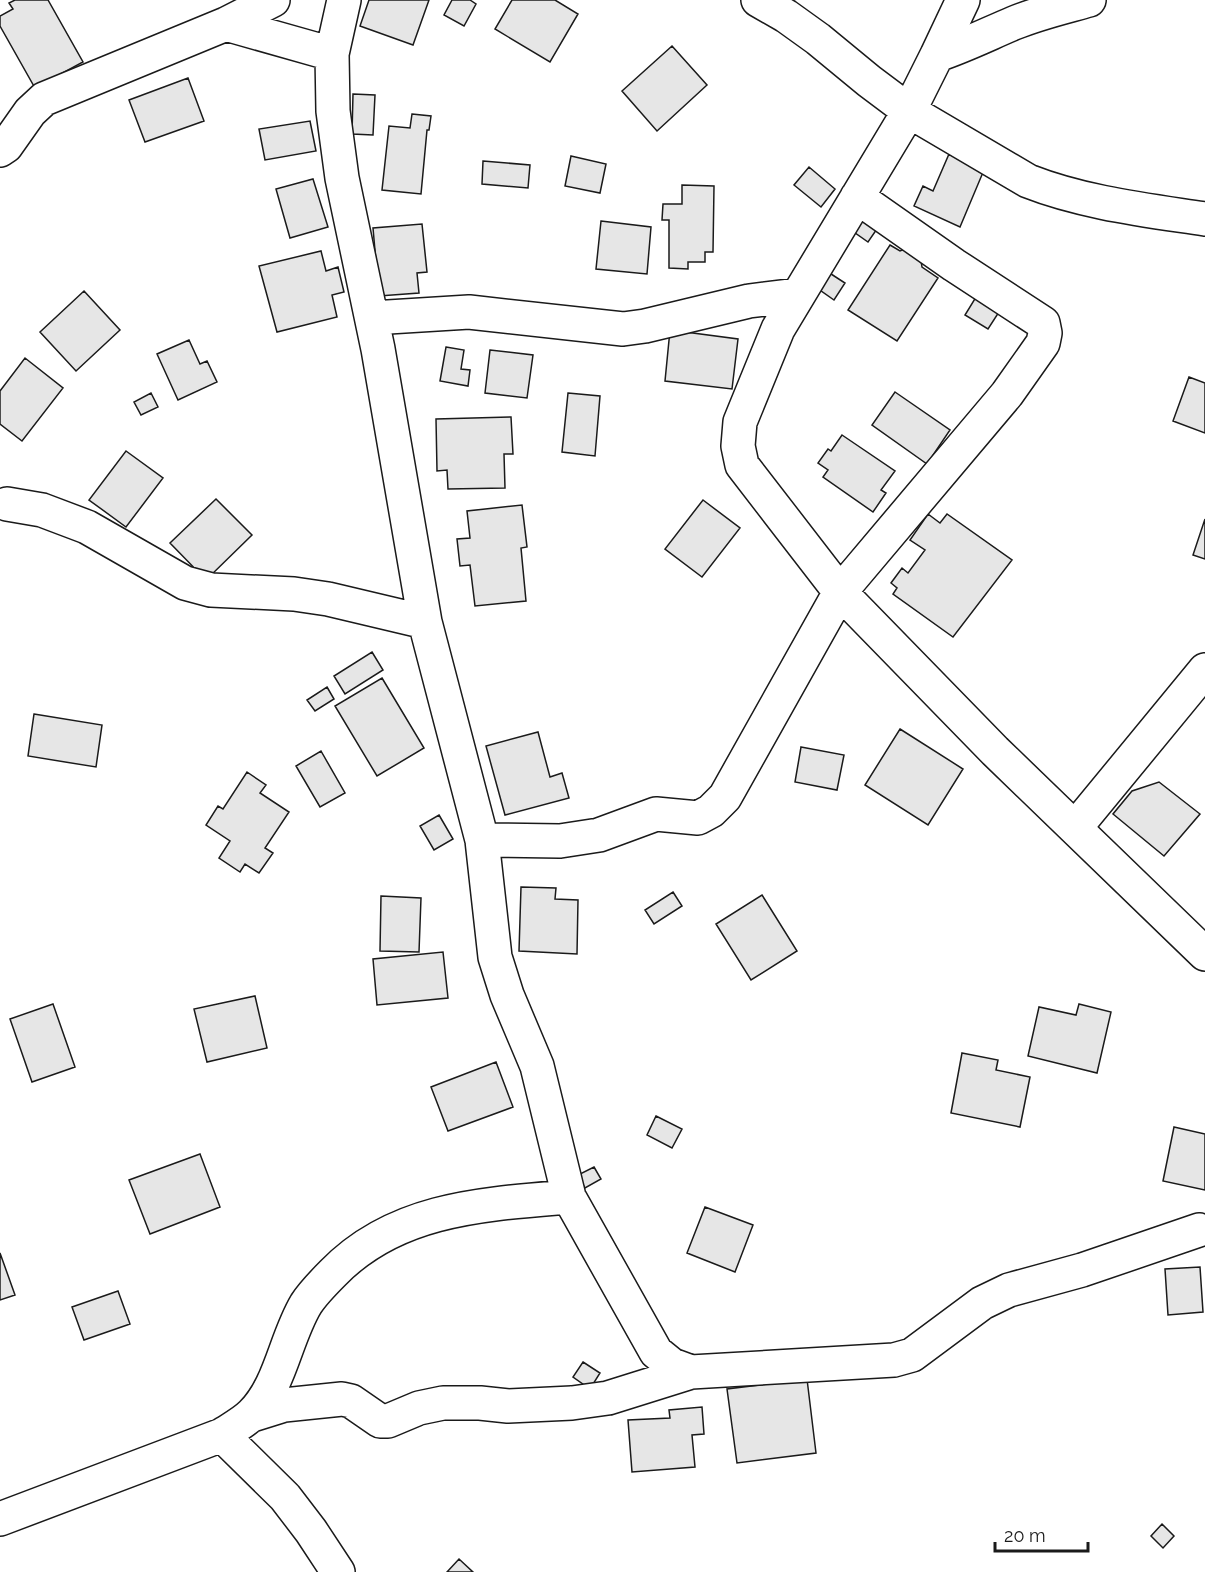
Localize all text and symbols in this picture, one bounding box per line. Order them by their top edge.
scale bar [995,1515,1088,1553]
text: 20 m [1004,1525,1046,1546]

